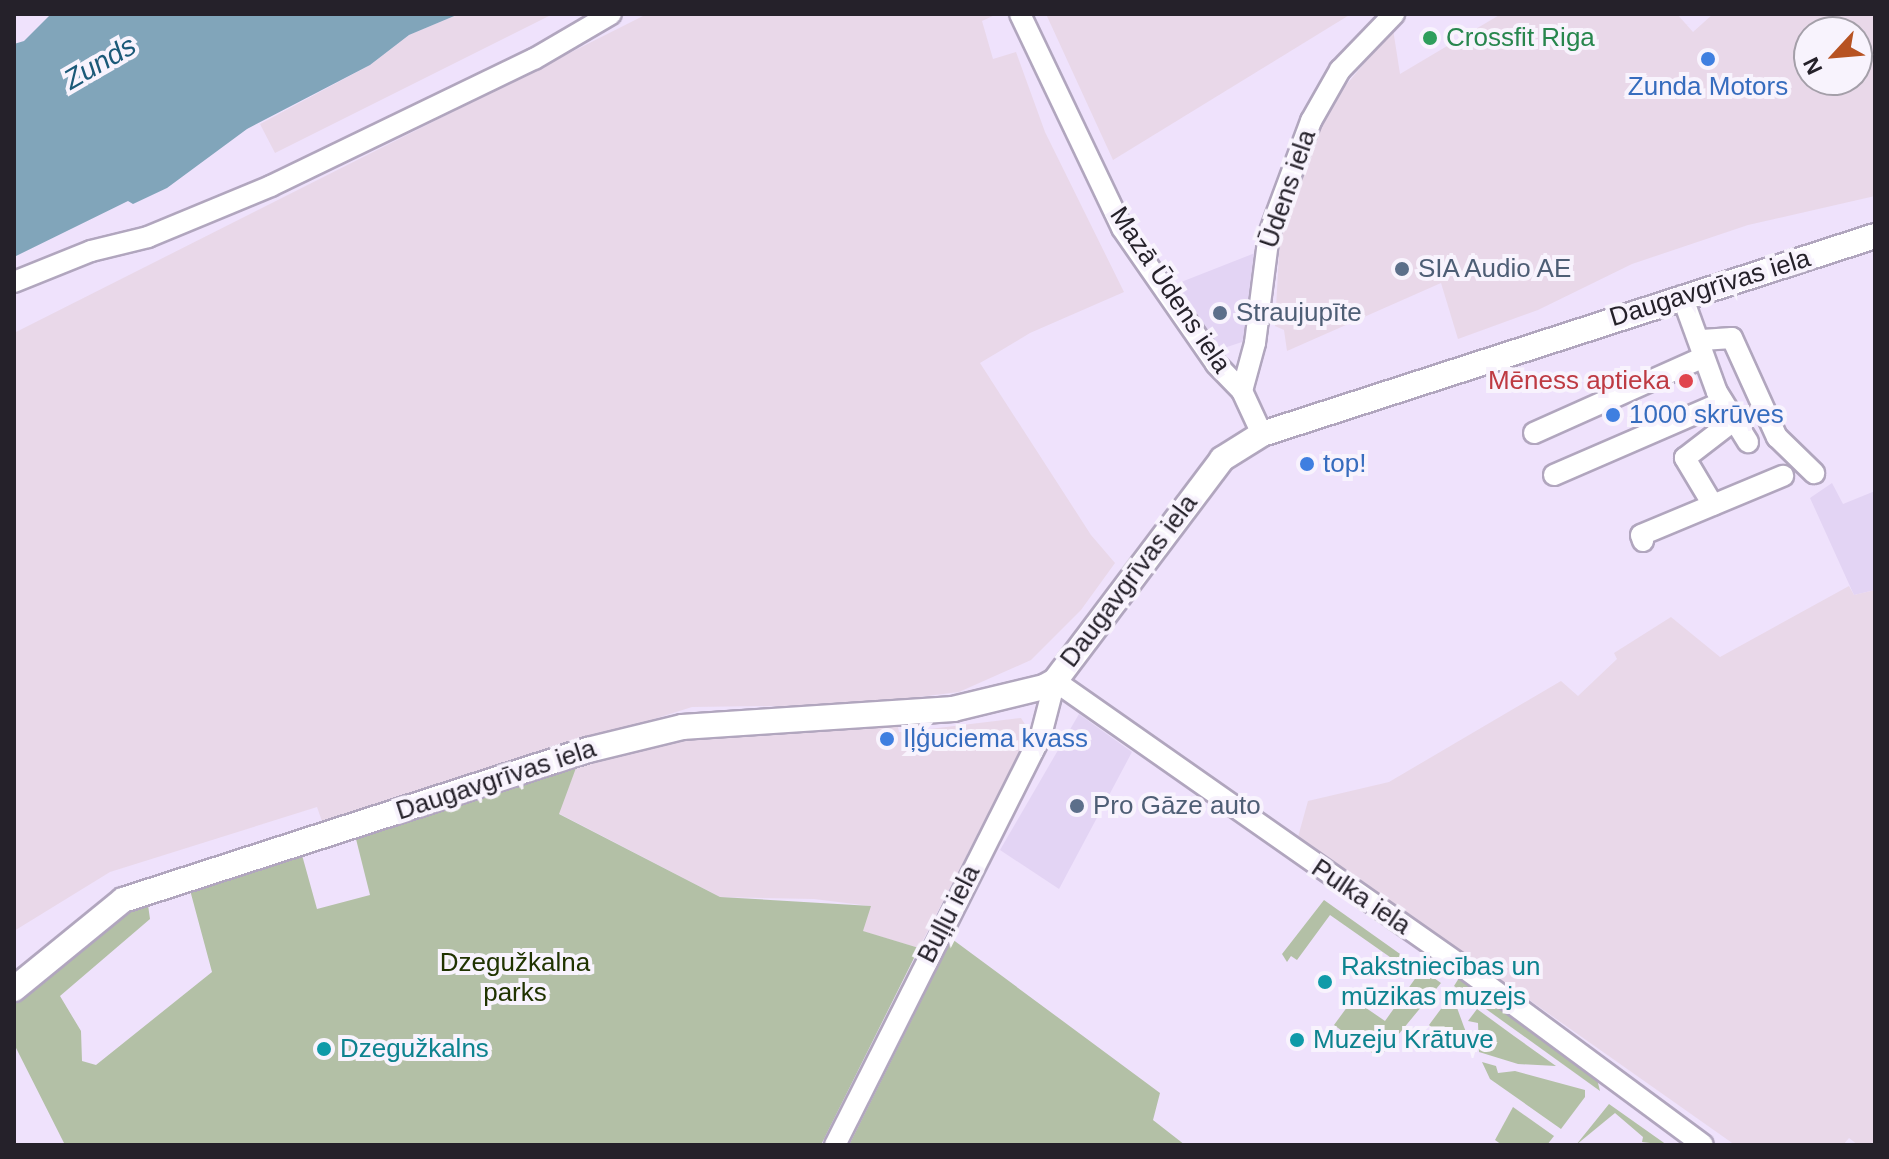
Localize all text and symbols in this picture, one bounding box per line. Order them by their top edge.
north arrow [1793,16,1873,96]
place label: Crossfit Riga [1446,22,1595,54]
water label: Zunds [58,29,142,97]
marker: Crossfit Riga [1421,29,1439,47]
marker: Zunda Motors [1699,50,1717,68]
text: N [1798,53,1827,78]
place label: Zunda Motors [1628,71,1788,103]
street label: Ūdens iela [1253,126,1323,252]
street label: Mazā Ūdens iela [1103,201,1237,379]
street label: Daugavgrīvas iela [1606,243,1814,333]
place label: SIA Audio AE [1418,253,1576,285]
marker: SIA Audio AE [1393,260,1411,278]
place label: Straujupīte [1236,297,1362,329]
marker: Straujupīte [1211,304,1229,322]
place label: Mēness aptieka [1488,365,1670,397]
marker: Mēness aptieka [1677,372,1695,390]
place label: 1000 skrūves [1629,399,1784,431]
marker: 1000 skrūves [1604,406,1622,424]
place label: top! [1323,448,1366,480]
marker: top! [1298,455,1316,473]
street label: Daugavgrīvas iela [1054,489,1204,673]
place label: Iļģuciema kvass [903,723,1088,755]
marker: Iļģuciema kvass [878,730,896,748]
street label: Daugavgrīvas iela [392,733,600,827]
place label: Pro Gāze auto [1093,790,1261,822]
marker: Pro Gāze auto [1068,797,1086,815]
street label: Pulka iela [1306,853,1416,941]
street label: Buļļu iela [911,860,987,968]
park label: Dzegužkalna parks [440,947,590,1008]
place label: Rakstniecības un mūzikas muzejs [1341,951,1540,1012]
marker: Rakstniecības un mūzikas muzejs [1316,973,1334,991]
place label: Muzeju Krātuve [1313,1024,1494,1056]
marker: Muzeju Krātuve [1288,1031,1306,1049]
place label: Dzegužkalns [340,1033,489,1065]
marker: Dzegužkalns [315,1040,333,1058]

